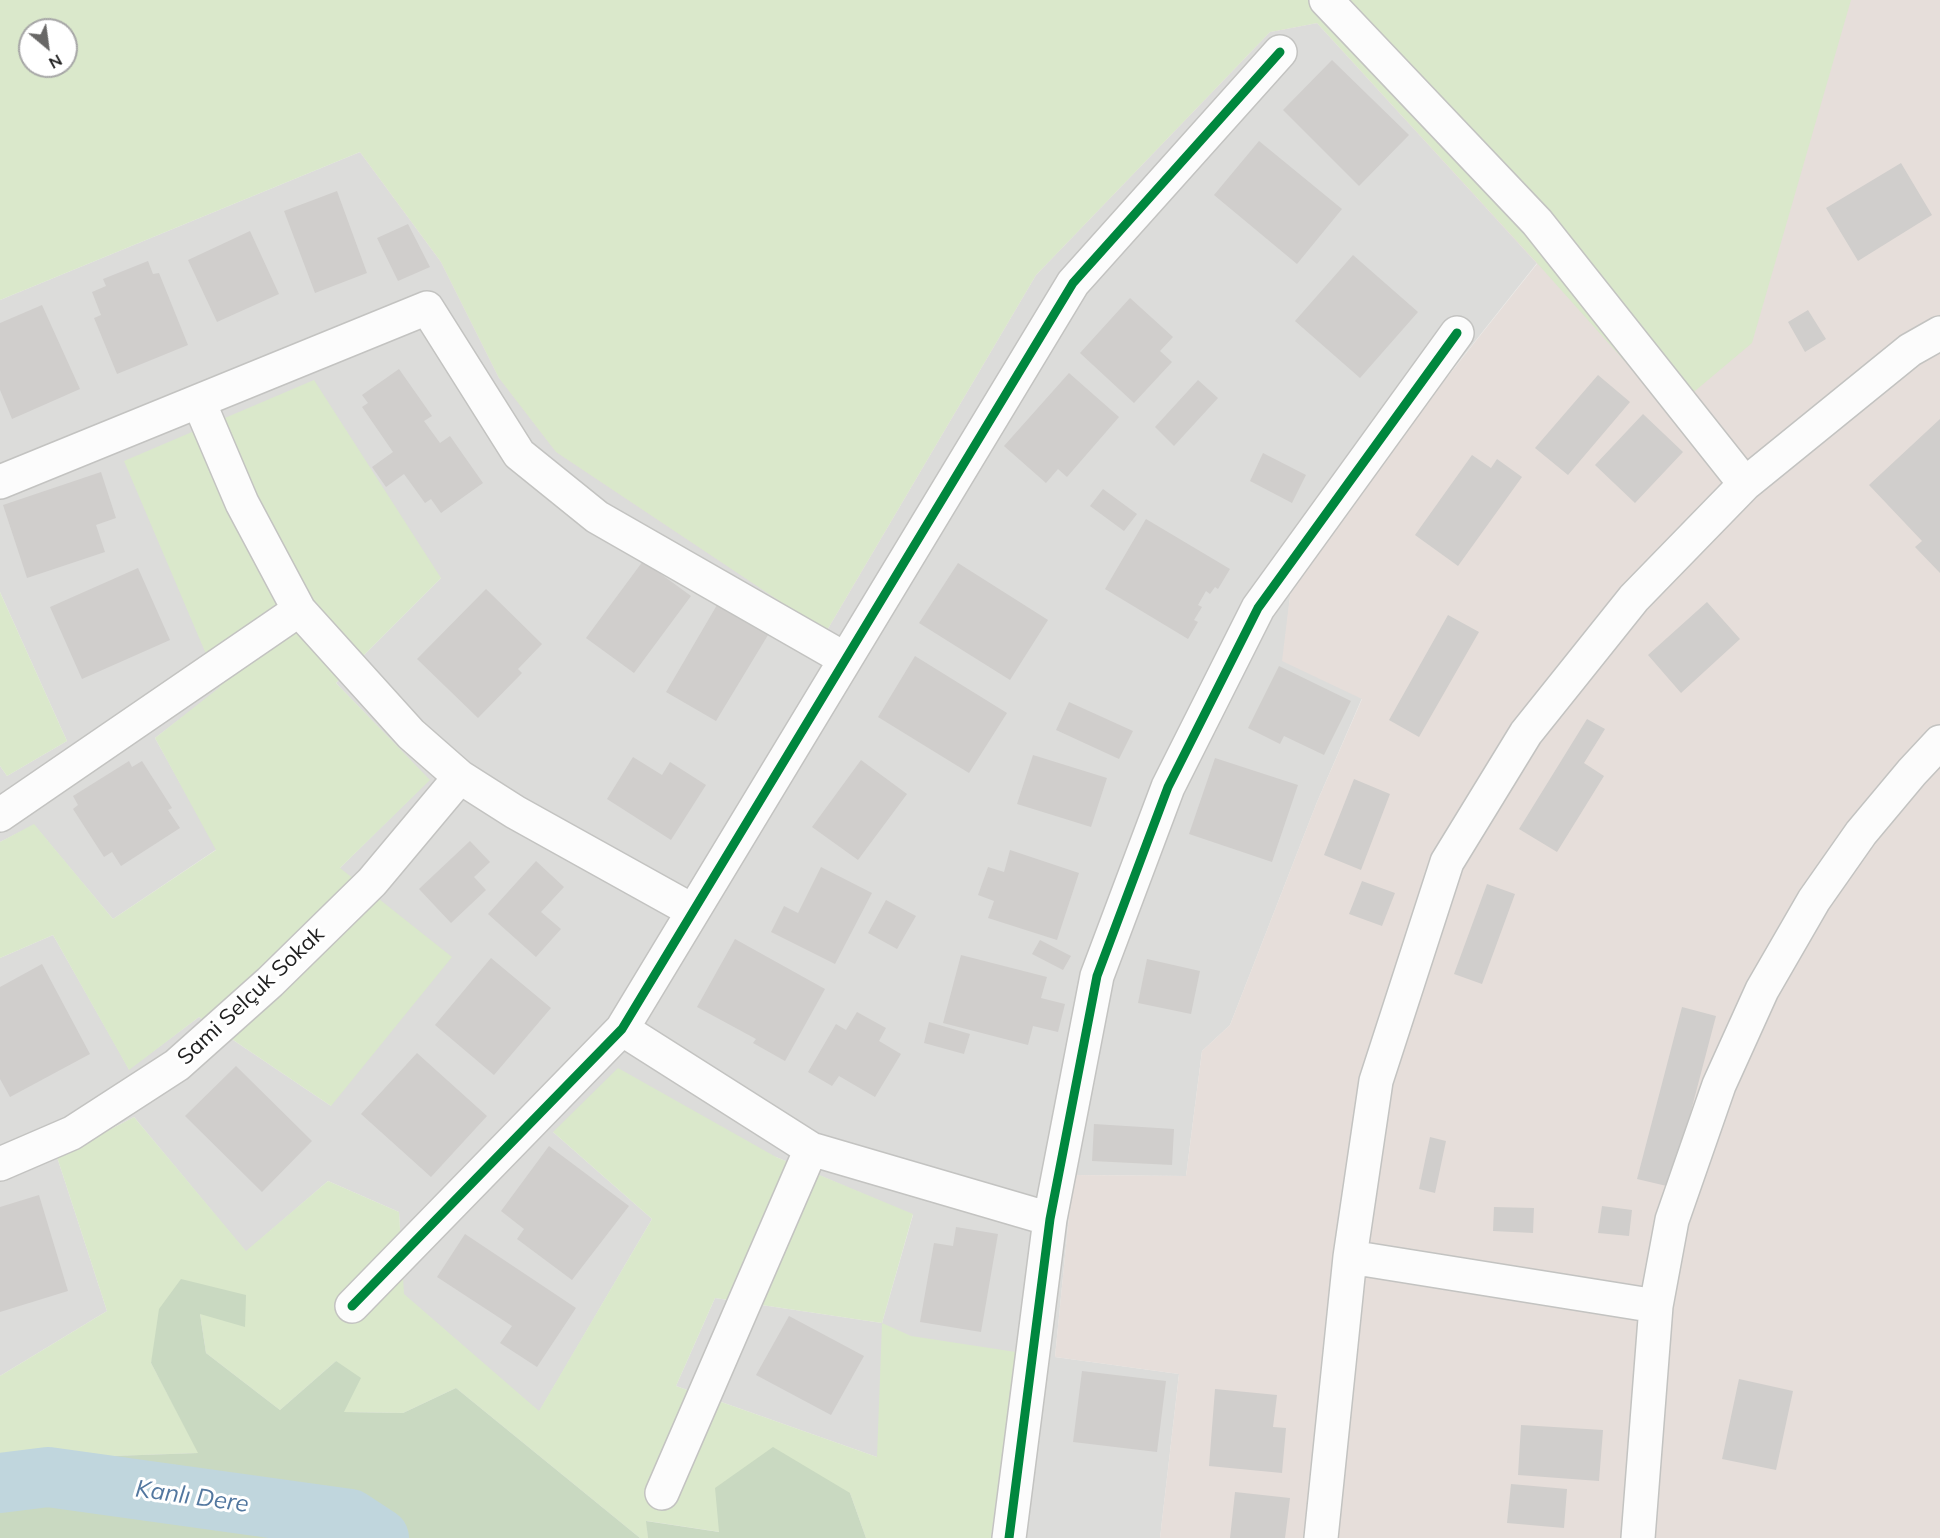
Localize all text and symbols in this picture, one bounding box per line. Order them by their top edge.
north arrow [18,18,78,78]
text: N [46,50,66,74]
street label: Sami Selçuk Sokak [172,921,330,1071]
water label: Kanlı Dere [134,1475,250,1519]

